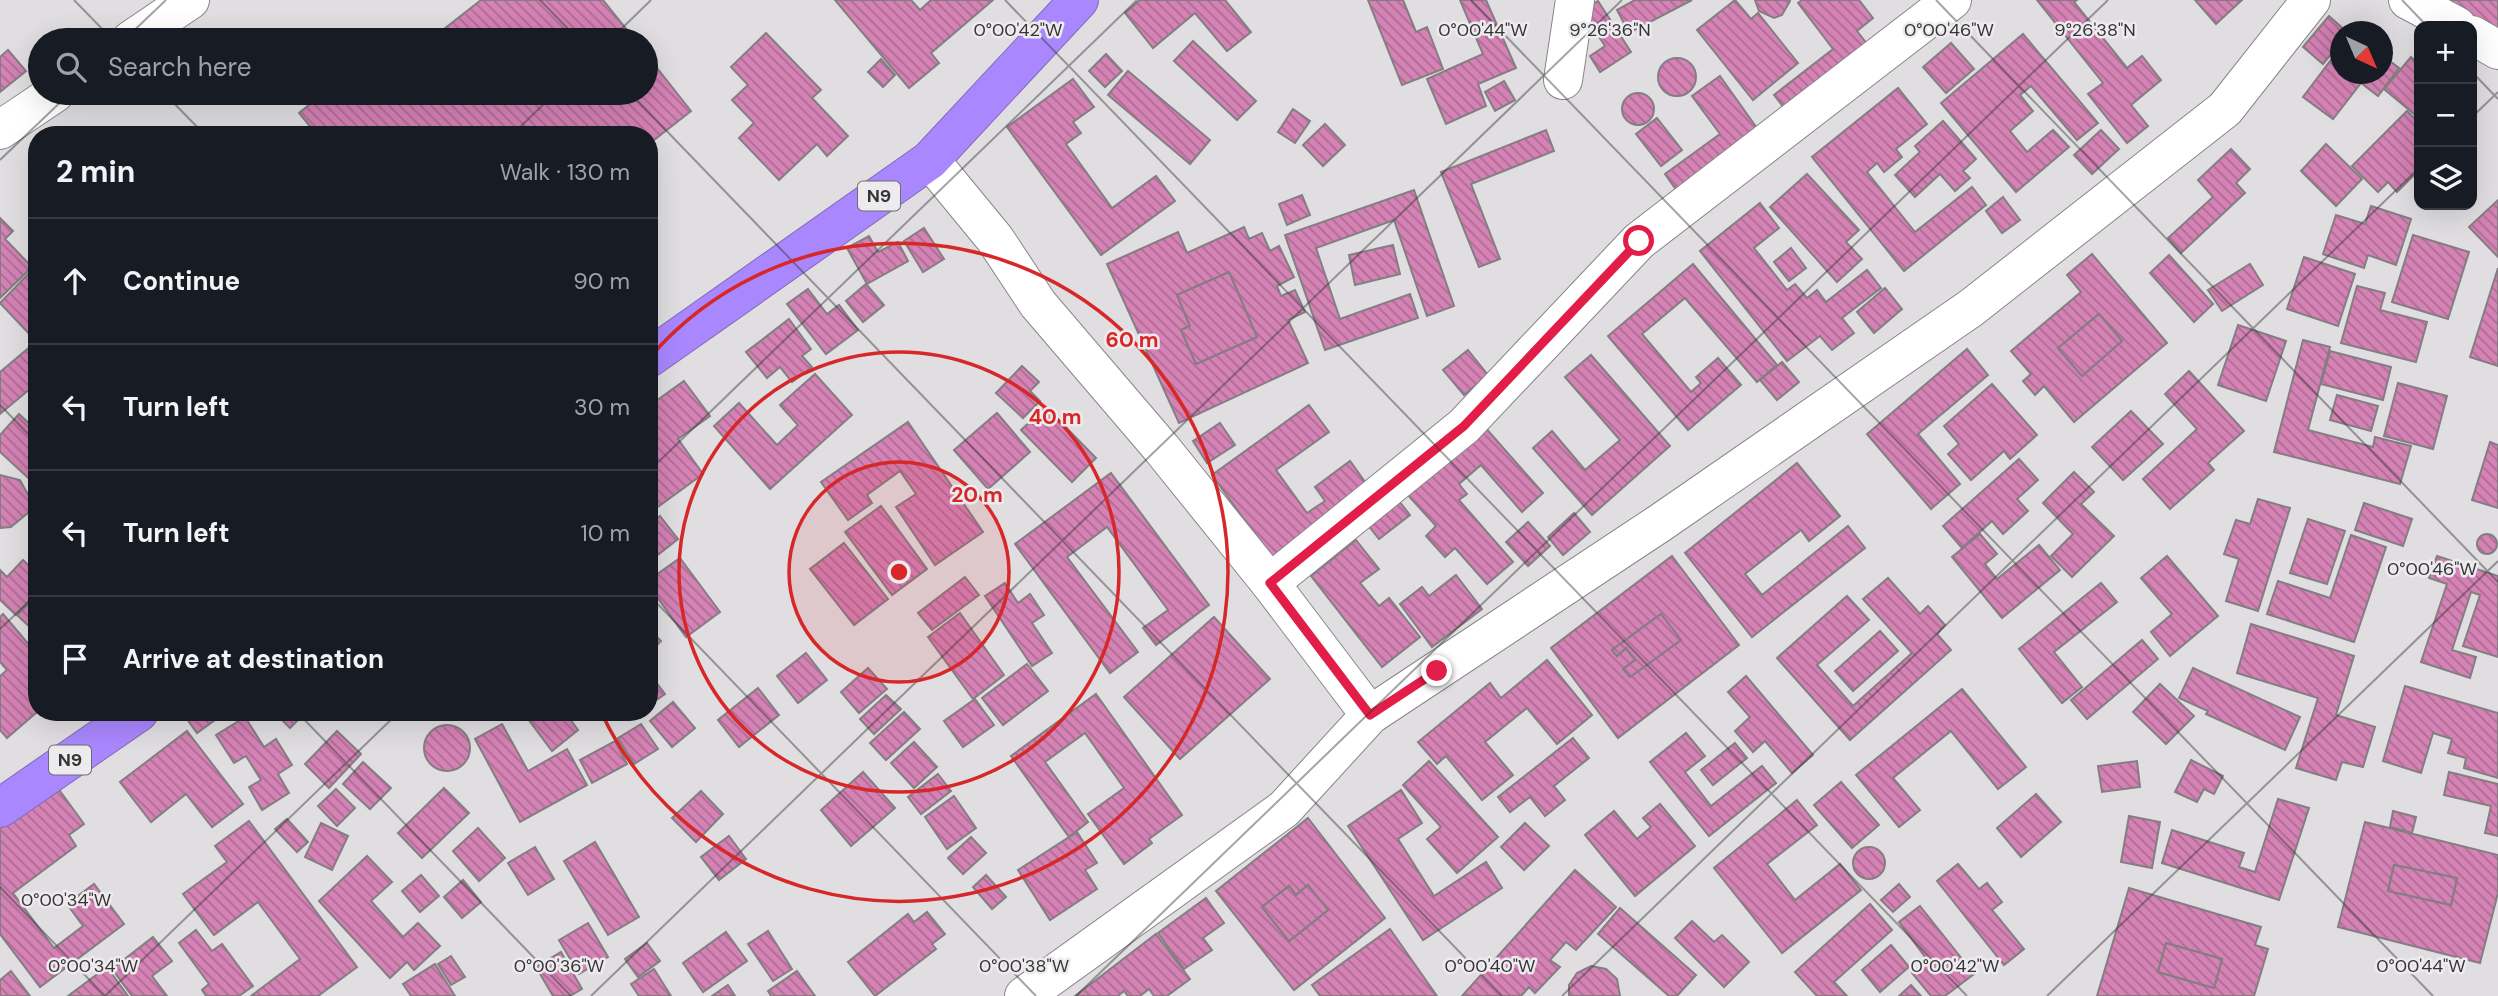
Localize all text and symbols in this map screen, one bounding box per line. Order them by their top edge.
text: 0°00'42"W [974,18,1062,42]
text: 0°00'44"W [1438,18,1528,42]
text: 9°26'36"N [1569,18,1651,42]
text: 0°00'46"W [1904,18,1994,42]
text: 9°26'38"N [2054,18,2136,42]
north arrow [2330,21,2393,84]
map controls [2414,21,2477,210]
button: + [2414,21,2477,84]
search box [28,28,658,105]
icon: search [52,48,90,86]
text: Search here [108,50,251,84]
button: − [2414,84,2477,147]
button: layers [2414,147,2477,210]
text: 2 min [56,152,135,191]
text: Walk · 130 m [500,157,630,187]
road number: N9 [858,182,900,210]
route start [1623,225,1654,256]
icon: ahead [56,262,94,300]
text: Continue [123,264,240,298]
text: 90 m [573,266,630,296]
text: 60 m [1106,326,1158,354]
icon: left [56,388,94,426]
text: Turn left [123,390,230,424]
text: 30 m [574,392,630,422]
text: 40 m [1028,403,1082,431]
text: 20 m [951,481,1003,509]
icon: left [56,514,94,552]
text: Turn left [123,516,230,550]
text: 10 m [580,518,630,548]
text: 0°00'46"W [2387,557,2477,581]
centre of rings [887,560,911,584]
icon: arrive [56,640,94,678]
text: Arrive at destination [123,642,384,676]
route end [1421,655,1452,686]
road number: N9 [49,746,91,774]
text: 0°00'34"W [21,888,111,912]
text: 0°00'34"W [48,954,138,978]
text: 0°00'36"W [514,954,604,978]
text: 0°00'38"W [979,954,1069,978]
text: 0°00'40"W [1445,954,1535,978]
text: 0°00'42"W [1911,954,1999,978]
text: 0°00'44"W [2376,954,2466,978]

